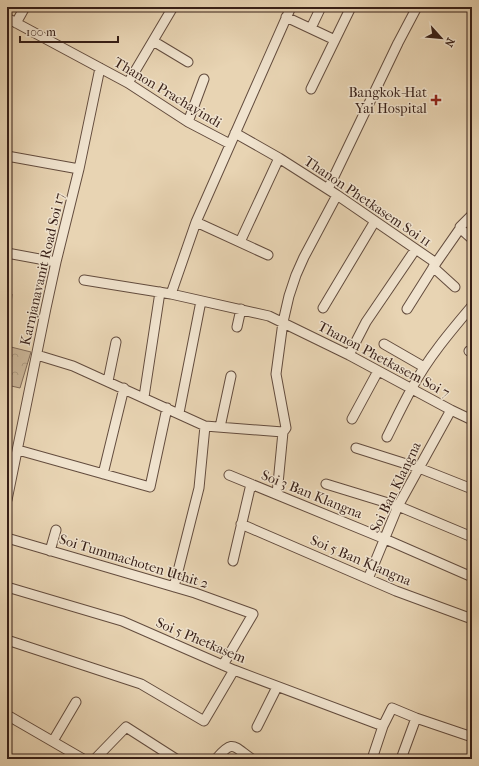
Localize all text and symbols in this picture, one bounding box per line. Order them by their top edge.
scale bar [20,18,118,44]
north arrow [421,18,461,58]
text: 100 m [26,25,56,39]
text: N [441,36,457,50]
street label: Thanon Prachayindi [111,54,225,131]
place label: Bangkok-Hat Yai Hospital [348,84,427,117]
marker: Bangkok-Hat Yai Hospital [430,94,442,106]
street label: Thanon Phetkasem Soi 11 [301,152,435,250]
street label: Karnjanavanit Road Soi 17 [17,191,68,347]
street label: Thanon Phetkasem Soi 7 [315,317,453,402]
street label: Soi Ban Klangna [366,439,425,535]
street label: Soi 3 Ban Klangna [259,466,365,523]
street label: Soi Tummachoten Uthit 2 [57,531,211,592]
street label: Soi 5 Ban Klangna [308,532,414,590]
street label: Soi 5 Phetkasem [153,614,249,667]

